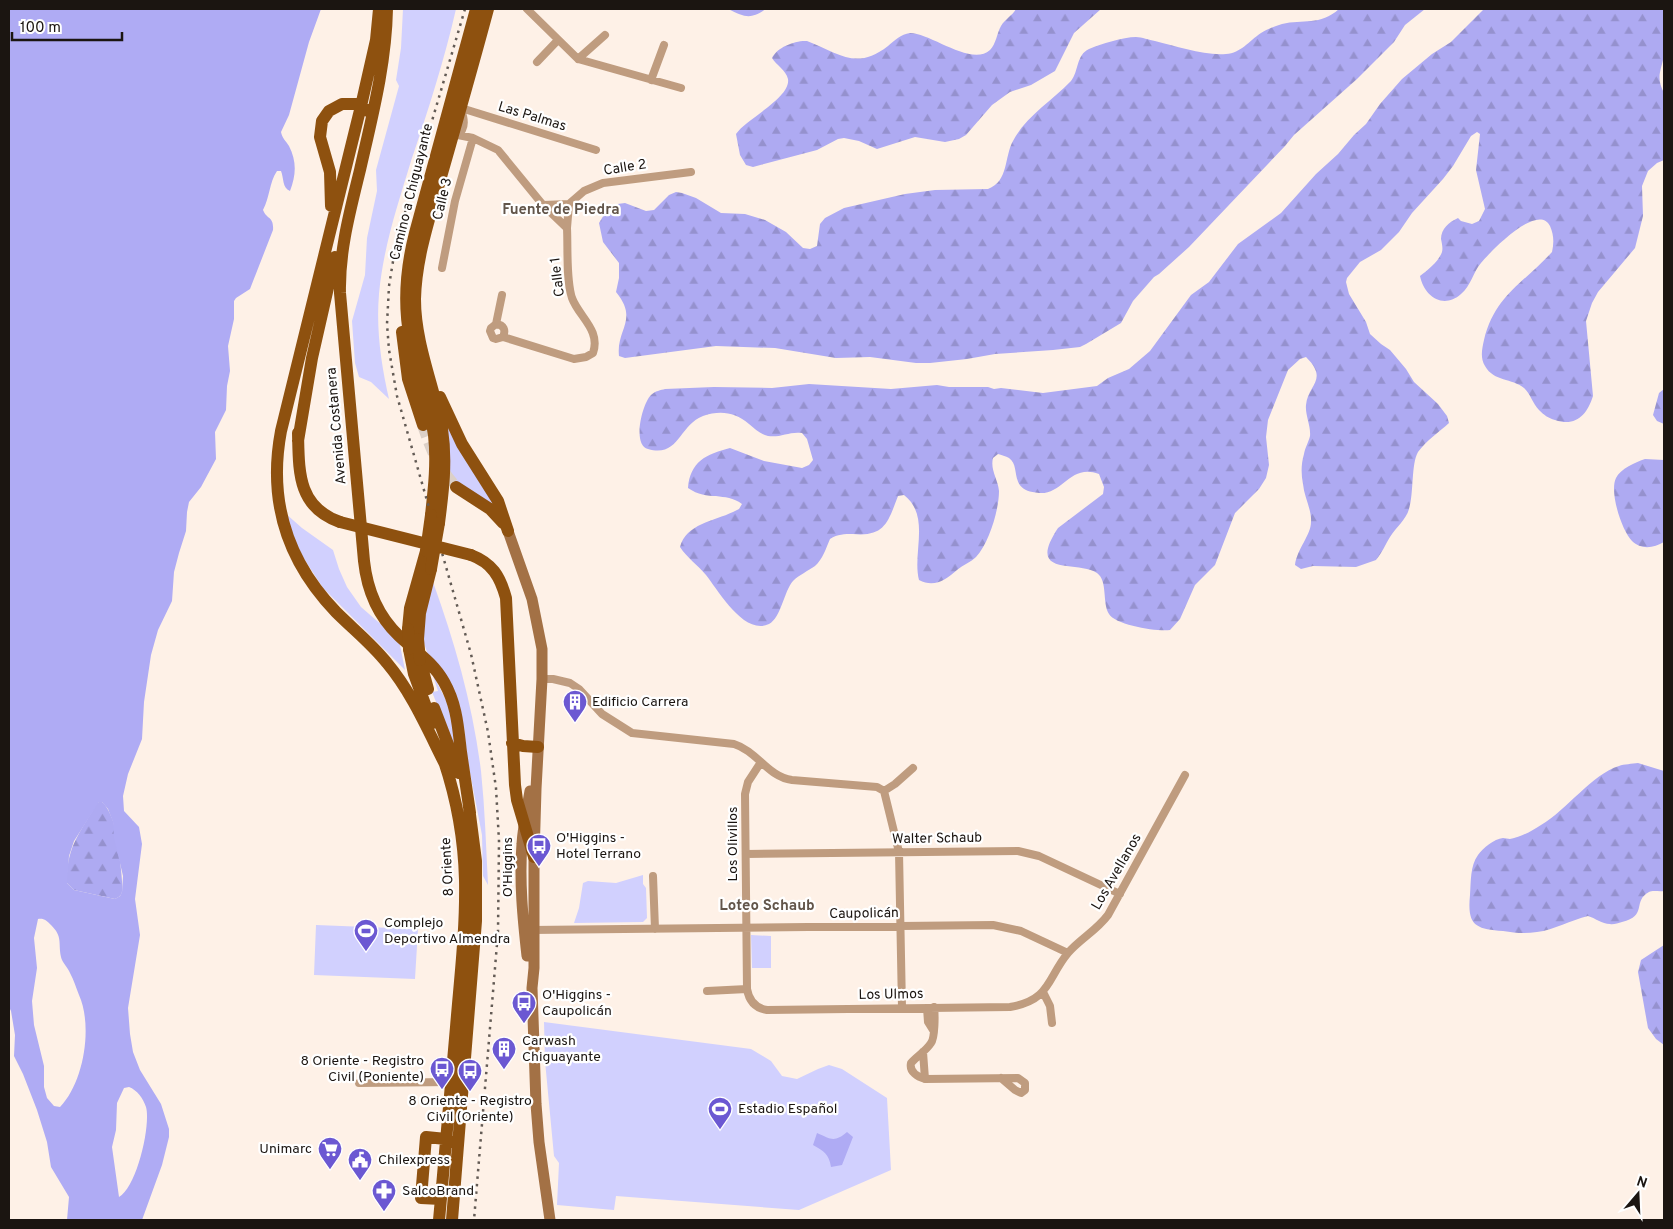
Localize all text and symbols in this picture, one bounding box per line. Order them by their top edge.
scale bar [12,10,122,42]
text: 100 m [20,19,61,38]
street label: Las Palmas [496,99,568,135]
street label: Camino a Chiguayante [387,122,437,262]
street label: Calle 2 [602,156,648,180]
street label: Calle 3 [430,176,456,222]
district label: Fuente de Piedra [502,201,620,220]
street label: Calle 1 [547,256,569,298]
street label: Avenida Costanera [323,367,351,485]
building icon: Edificio Carrera [562,689,588,723]
place label: Edificio Carrera [592,694,688,711]
street label: Los Olivillos [725,806,742,882]
place label: O'Higgins - Hotel Terrano [556,830,641,863]
street label: Walter Schaub [892,830,982,848]
street label: Los Avellanos [1088,831,1146,913]
bus stop icon: O'Higgins - Hotel Terrano [526,833,552,867]
street label: 8 Oriente [438,837,458,897]
street label: O'Higgins [500,837,517,897]
district label: Loteo Schaub [719,897,815,916]
street label: Caupolicán [829,905,899,923]
place label: Complejo Deportivo Almendra [384,915,510,948]
sports icon: Complejo Deportivo Almendra [353,918,379,952]
street label: Los Ulmos [858,986,924,1004]
place label: O'Higgins - Caupolicán [542,987,612,1020]
bus stop icon: O'Higgins - Caupolicán [511,990,537,1024]
place label: Carwash Chiguayante [522,1033,601,1066]
building icon: Carwash Chiguayante [491,1036,517,1070]
place label: 8 Oriente - Registro Civil (Poniente) [301,1053,424,1086]
bus stop icon: 8 Oriente - Registro Civil (Poniente) [429,1056,455,1090]
bus stop icon: 8 Oriente - Registro Civil (Oriente) [457,1058,483,1092]
place label: 8 Oriente - Registro Civil (Oriente) [408,1093,532,1126]
sports icon: Estadio Español [707,1096,733,1130]
place label: Estadio Español [738,1101,838,1118]
supermarket icon: Unimarc [317,1136,343,1170]
place label: Unimarc [259,1141,312,1158]
public building icon: Chilexpress [347,1147,373,1181]
place label: Chilexpress [378,1152,450,1169]
north arrow [1613,1169,1663,1219]
text: N [1634,1173,1649,1193]
pharmacy icon: SalcoBrand [371,1178,397,1212]
place label: SalcoBrand [402,1183,474,1200]

